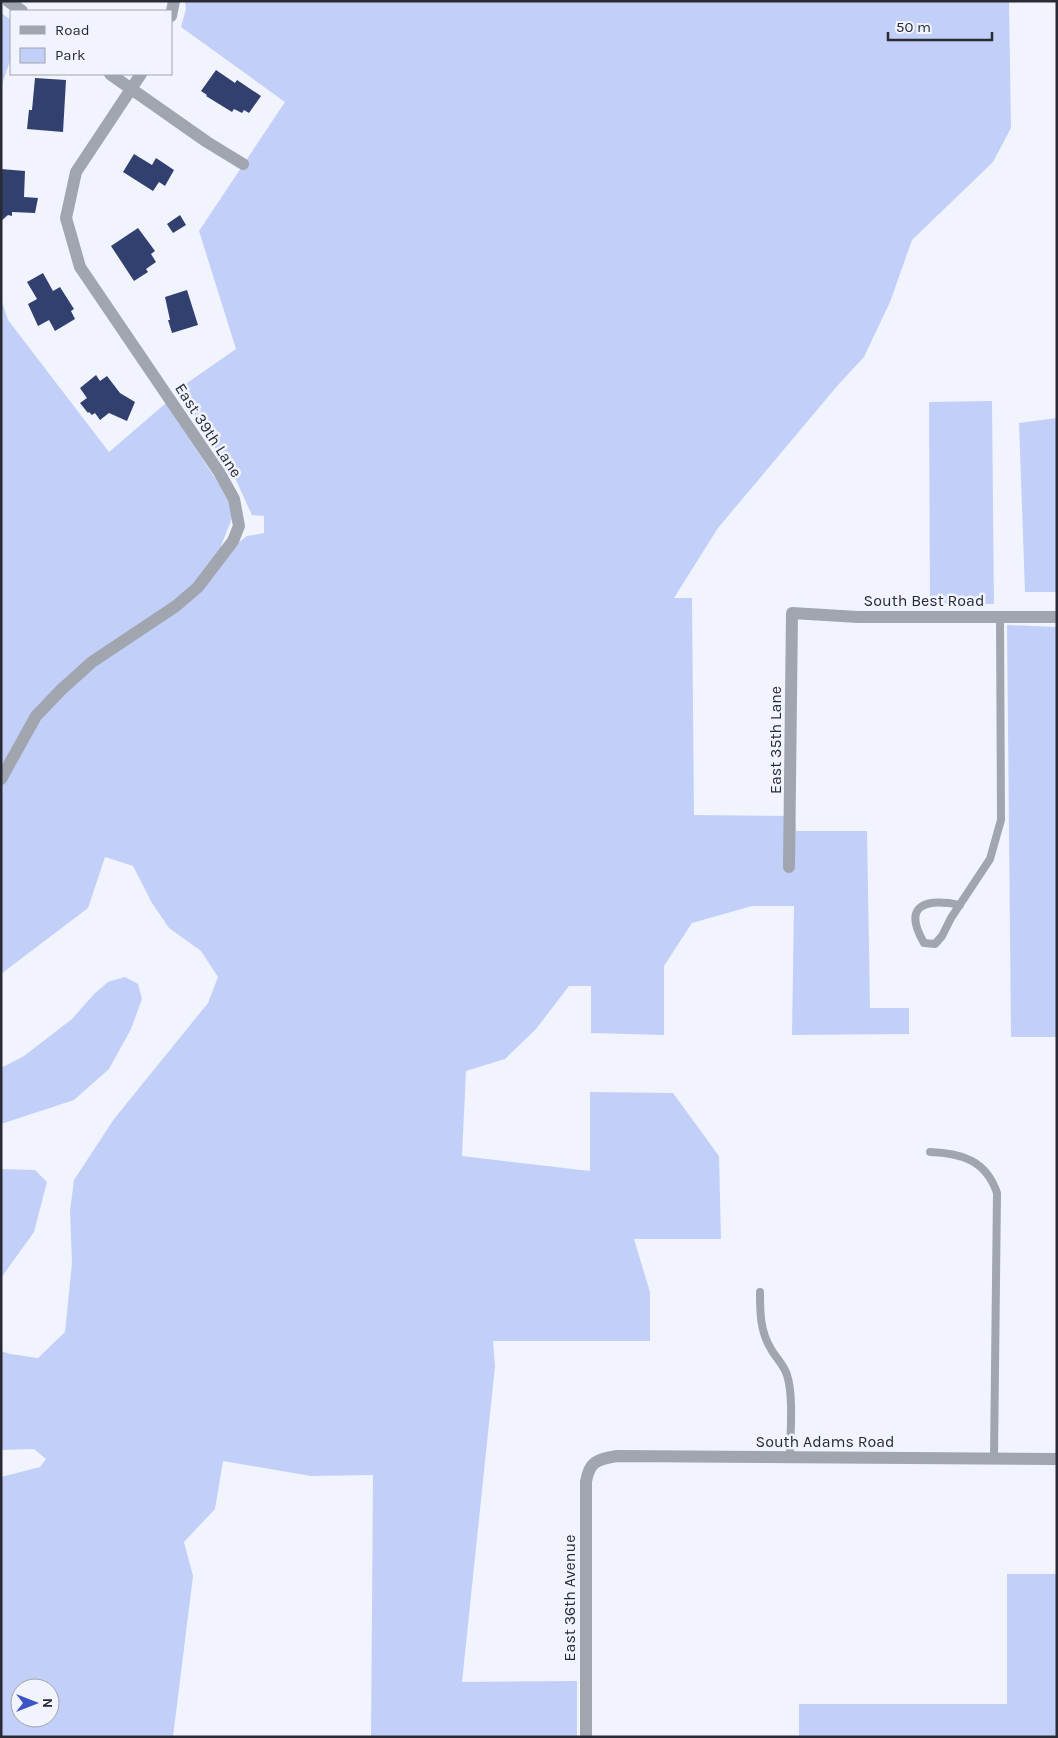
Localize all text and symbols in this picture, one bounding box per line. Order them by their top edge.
legend [10,10,172,75]
scale bar [888,10,992,42]
text: 50 m [896,18,931,36]
text: Road [55,21,90,39]
text: Park [55,46,85,64]
street label: East 39th Lane [171,380,246,481]
street label: South Best Road [864,591,984,610]
street label: East 35th Lane [766,686,785,794]
street label: South Adams Road [755,1432,895,1451]
street label: East 36th Avenue [560,1535,579,1661]
north arrow [10,1678,60,1728]
text: N [39,1698,56,1708]

